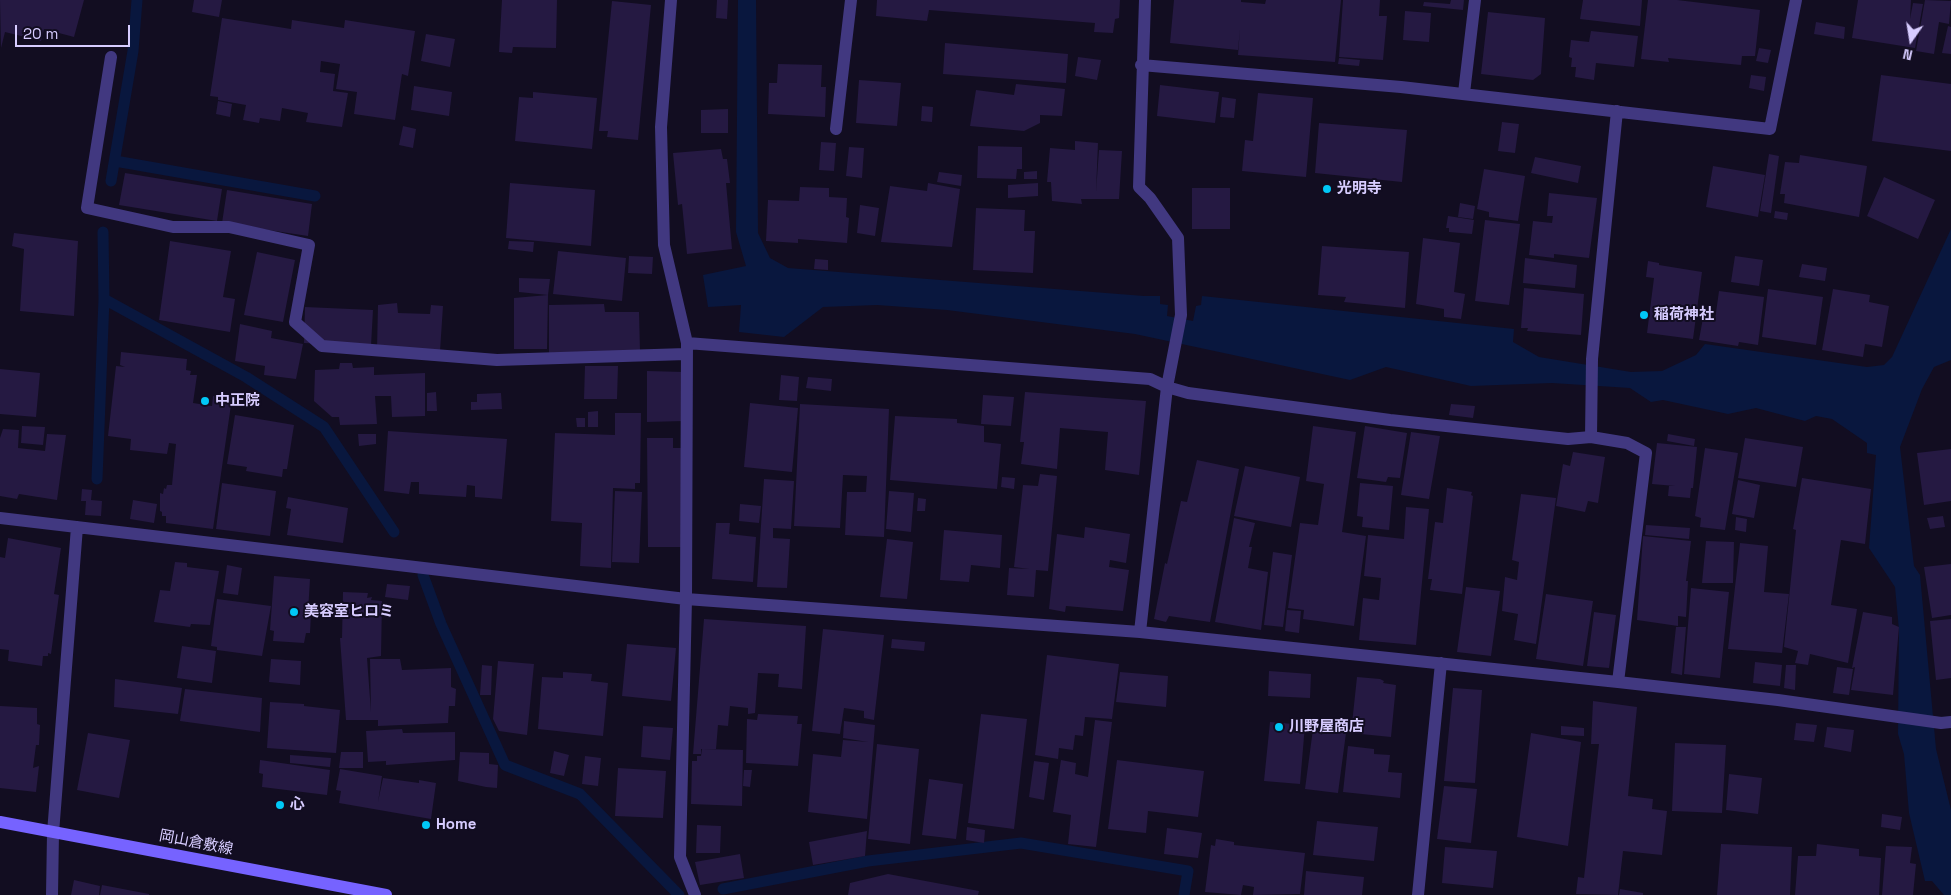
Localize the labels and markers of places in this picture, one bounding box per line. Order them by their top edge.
place label: 光明寺 [1337,180,1382,198]
marker: 光明寺 [1321,183,1333,195]
place label: 稲荷神社 [1654,306,1714,324]
marker: 稲荷神社 [1638,309,1650,321]
place label: 中正院 [215,392,260,410]
marker: 中正院 [199,395,211,407]
place label: 美容室ヒロミ [304,603,394,621]
marker: 美容室ヒロミ [288,606,300,618]
place label: 川野屋商店 [1289,718,1364,736]
marker: 川野屋商店 [1273,721,1285,733]
place label: 心 [290,796,305,814]
marker: 心 [274,799,286,811]
place label: Home [436,816,476,834]
marker: Home [420,819,432,831]

